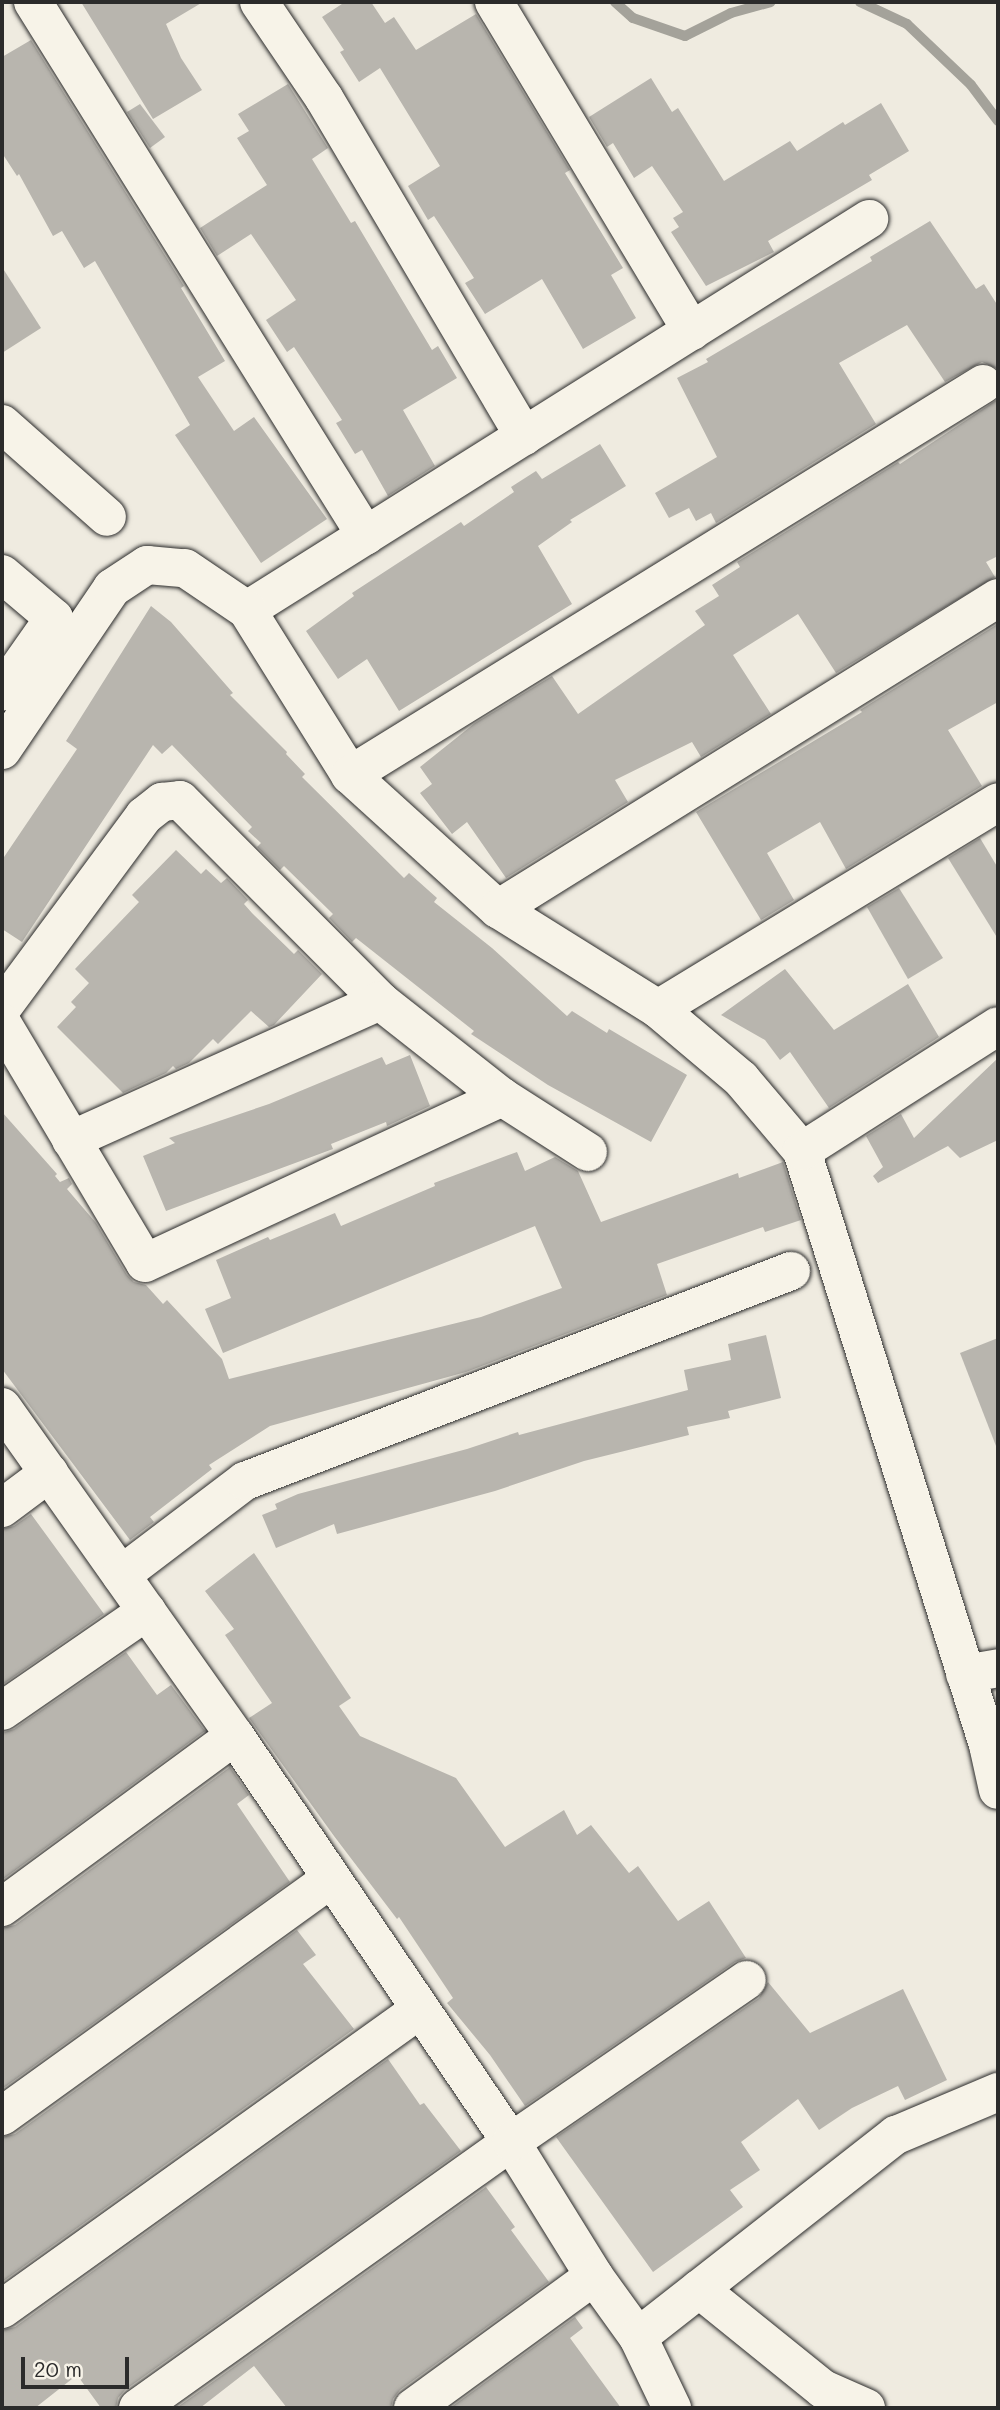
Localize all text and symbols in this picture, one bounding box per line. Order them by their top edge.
scale bar [24,2344,133,2388]
text: 20 m [34,2355,82,2382]

